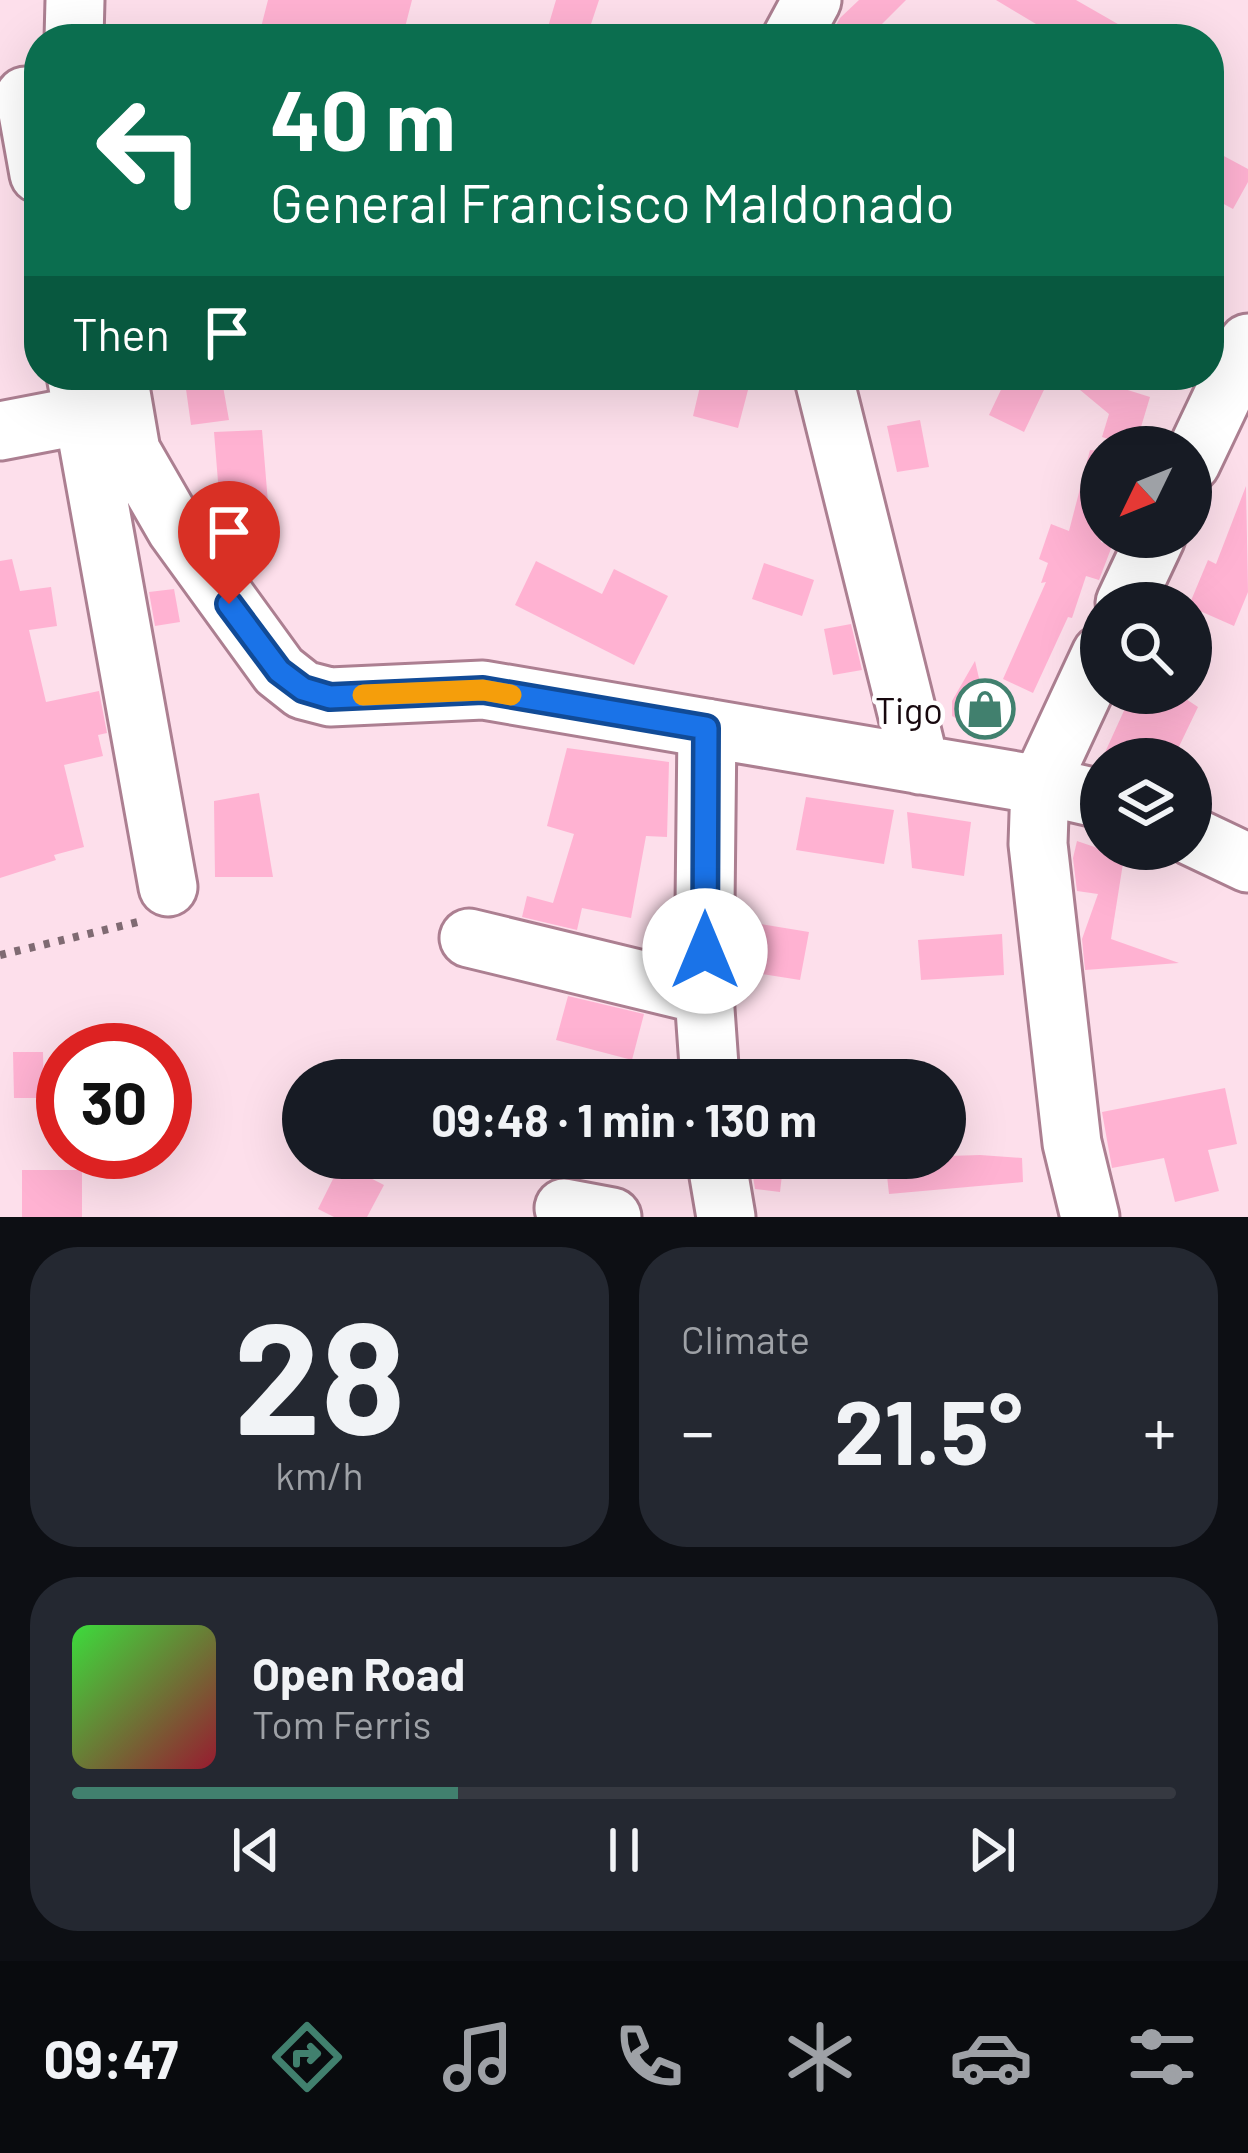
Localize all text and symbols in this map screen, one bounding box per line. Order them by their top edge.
text: 40 m [270,67,456,168]
icon: left [72,72,228,228]
text: General Francisco Maldonado [270,169,955,234]
icon: arrive [194,300,260,366]
text: Then [72,306,170,360]
north arrow [1080,426,1212,558]
map controls [1080,426,1212,870]
pin [178,481,280,604]
icon: arrive [196,499,262,565]
button: search [1080,582,1212,714]
shop icon: Tigo [954,678,1016,740]
place label: Tigo [875,688,943,731]
button: layers [1080,738,1212,870]
position arrow [642,888,768,1014]
speed limit sign: 30 [36,1023,192,1179]
text: 09:48 · 1 min · 130 m [431,1092,817,1146]
text: 28 [234,1279,405,1466]
text: Climate [681,1315,810,1362]
text: 21.5° [834,1375,1023,1483]
text: − [681,1390,714,1469]
text: + [1143,1390,1176,1469]
text: km/h [275,1451,364,1498]
text: Open Road [252,1646,465,1700]
text: Tom Ferris [252,1700,431,1747]
icon: previous [223,1817,289,1883]
icon: pause [591,1817,657,1883]
icon: next [959,1817,1025,1883]
icon: directions [265,2015,349,2099]
icon: music [436,2015,520,2099]
icon: phone [607,2015,691,2099]
icon: climate [778,2015,862,2099]
icon: car [949,2015,1033,2099]
icon: filters [1120,2015,1204,2099]
text: 09:47 [44,2025,178,2090]

